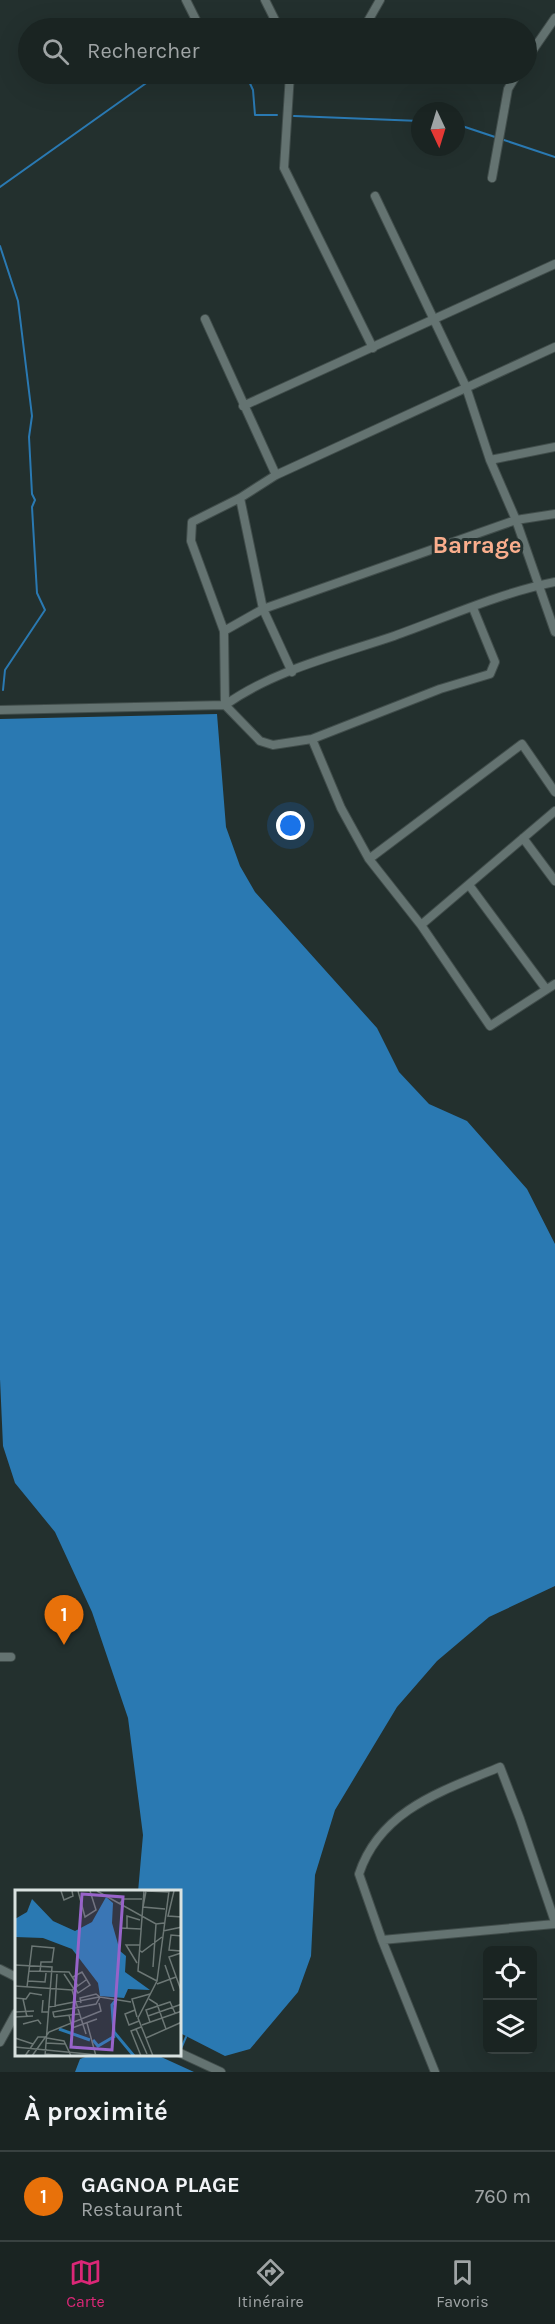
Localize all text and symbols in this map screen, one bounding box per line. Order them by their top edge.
search box [18,18,537,84]
icon: search [39,35,72,68]
text: Rechercher [87,38,200,64]
north arrow [411,102,465,156]
district label: Barrage [432,531,522,559]
your location [276,811,305,840]
pin: 1 [44,1596,84,1645]
inset map [15,1890,182,2057]
map controls [483,1946,537,2054]
button: locate [483,1946,537,2000]
button: layers [483,2000,537,2054]
text: À proximité [24,2096,168,2127]
text: GAGNOA PLAGE [81,2172,240,2198]
text: 1 [40,2185,47,2208]
text: 760 m [475,2185,531,2208]
text: Restaurant [81,2198,183,2221]
tab: Carte [66,2256,105,2311]
tab: Itinéraire [237,2256,304,2311]
tab: Favoris [436,2256,489,2311]

